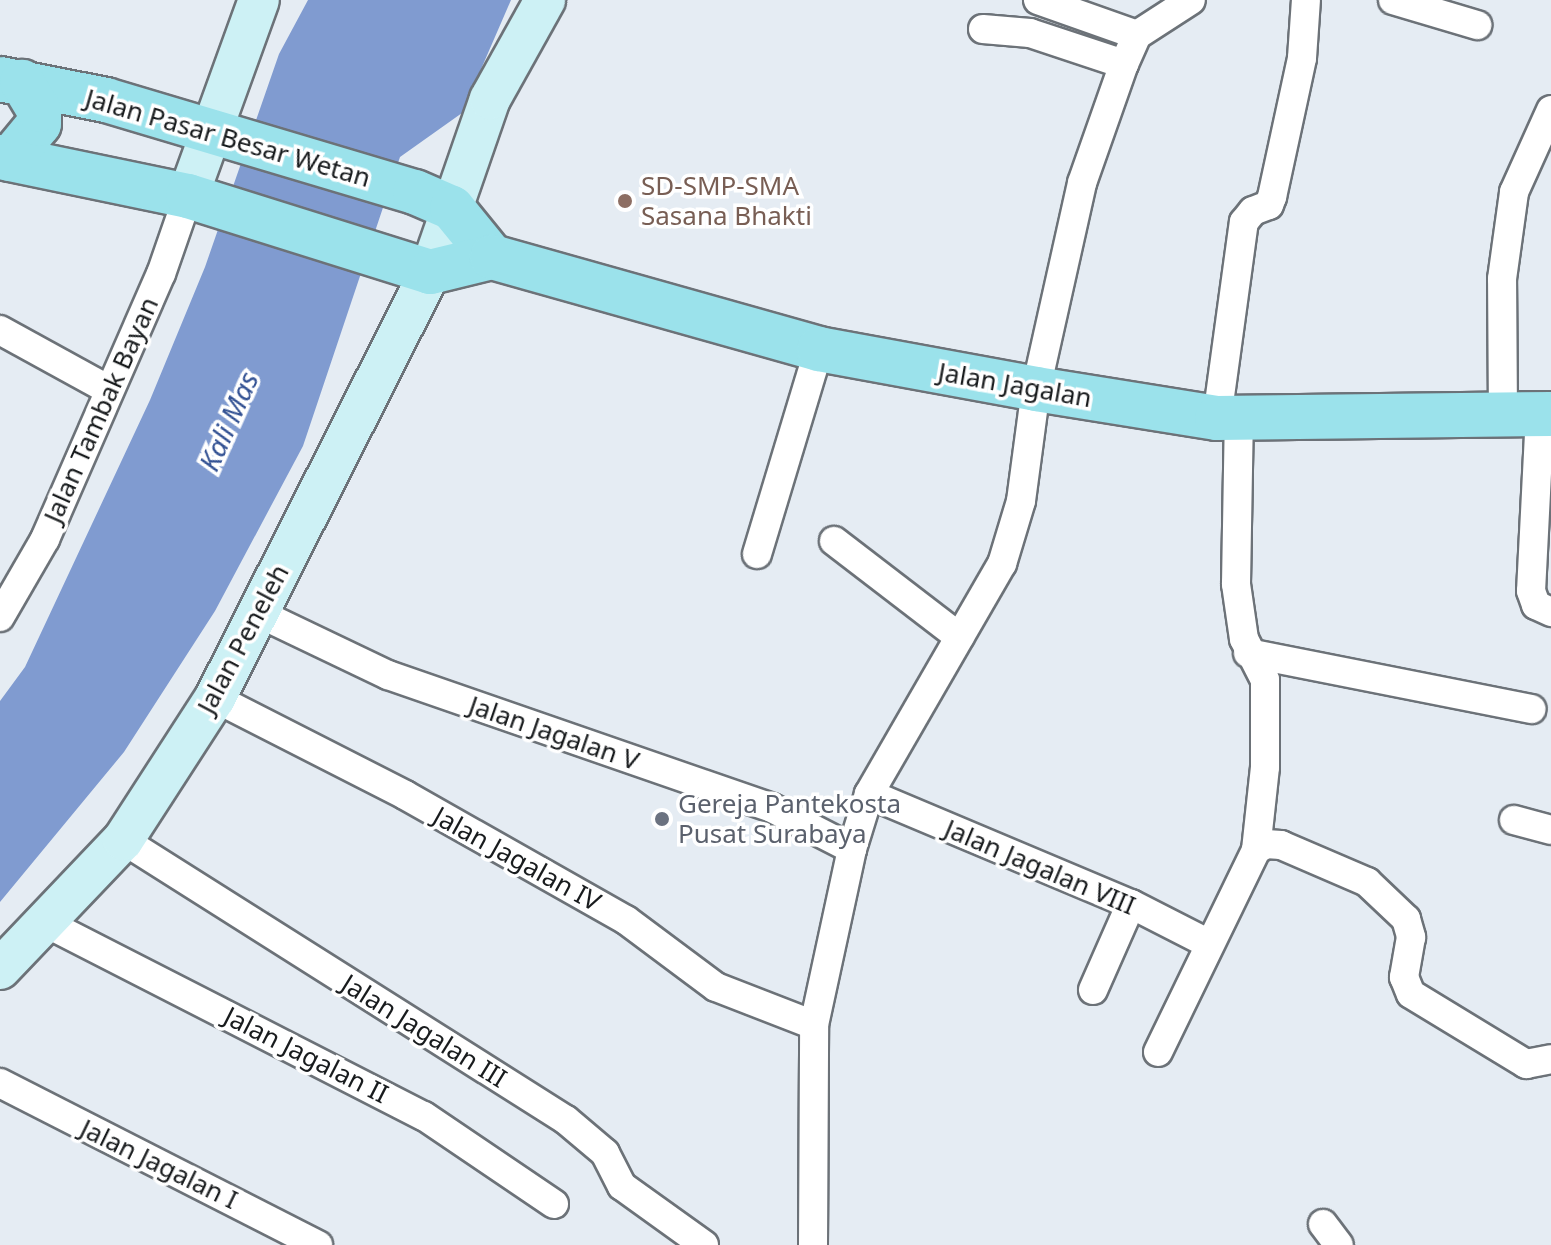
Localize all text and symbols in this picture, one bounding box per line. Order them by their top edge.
street label: Jalan Pasar Besar Wetan [82,82,374,194]
place label: SD-SMP-SMA Sasana Bhakti [641,170,812,232]
marker: SD-SMP-SMA Sasana Bhakti [616,192,634,210]
street label: Jalan Tambak Bayan [37,292,165,528]
street label: Jalan Jagalan [936,356,1094,414]
water label: Kali Mas [191,366,265,476]
street label: Jalan Peneleh [191,559,295,719]
street label: Jalan Jagalan V [465,689,643,777]
place label: Gereja Pantekosta Pusat Surabaya [678,788,901,850]
street label: Jalan Jagalan IV [428,800,606,918]
marker: Gereja Pantekosta Pusat Surabaya [653,810,671,828]
street label: Jalan Jagalan VIII [940,813,1140,921]
street label: Jalan Jagalan III [336,968,512,1094]
street label: Jalan Jagalan II [219,1000,393,1110]
street label: Jalan Jagalan I [75,1112,243,1216]

